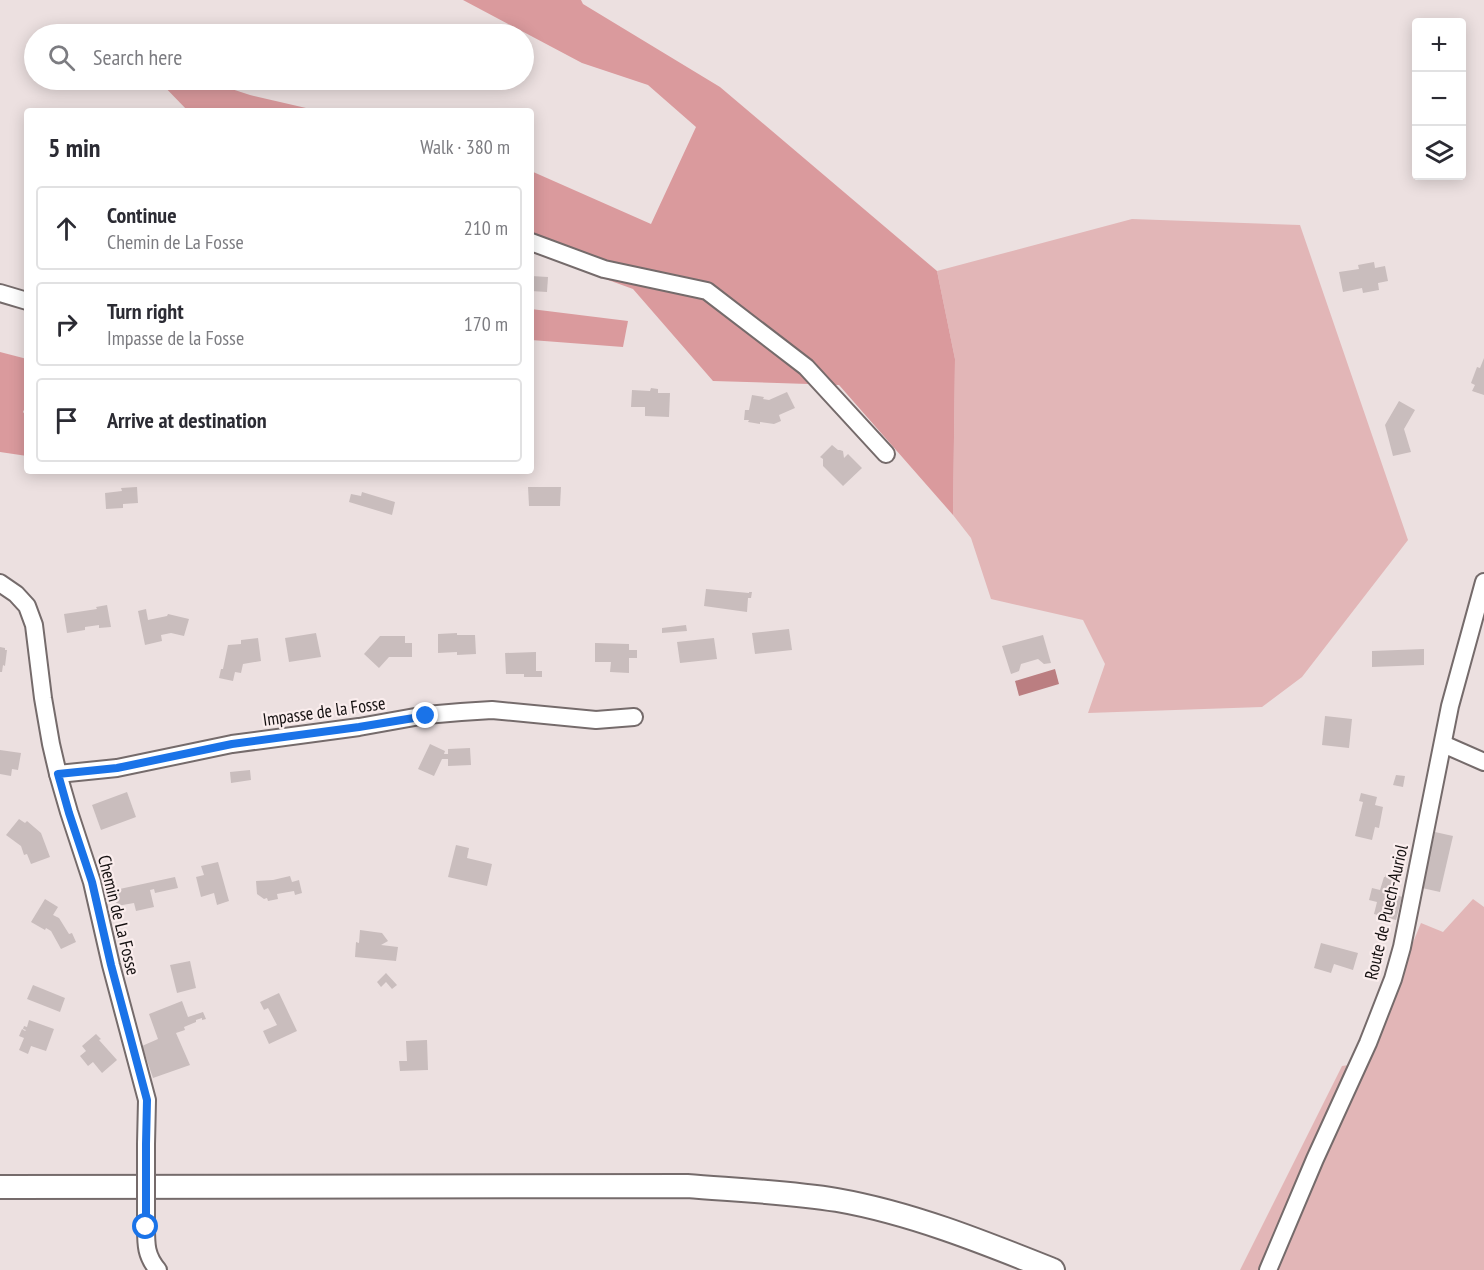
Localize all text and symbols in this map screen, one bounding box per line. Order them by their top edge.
map controls [1412,18,1466,180]
button: + [1412,18,1466,72]
search box [24,24,534,90]
icon: search [45,41,78,74]
text: Search here [93,43,182,71]
button: − [1412,72,1466,126]
button: layers [1412,126,1466,180]
text: 5 min [48,131,101,164]
text: Walk · 380 m [420,134,510,160]
text: Continue [107,201,177,229]
icon: ahead [50,212,83,245]
text: 210 m [464,215,508,241]
text: Chemin de La Fosse [107,229,244,255]
text: Turn right [107,297,184,325]
icon: right [50,308,83,341]
text: 170 m [464,311,508,337]
text: Impasse de la Fosse [107,325,244,351]
icon: arrive [50,404,83,437]
text: Arrive at destination [107,406,267,434]
street label: Impasse de la Fosse [261,691,387,731]
route end [412,702,438,728]
street label: Route de Puech-Auriol [1359,841,1413,982]
street label: Chemin de La Fosse [93,853,145,977]
route start [132,1213,158,1239]

